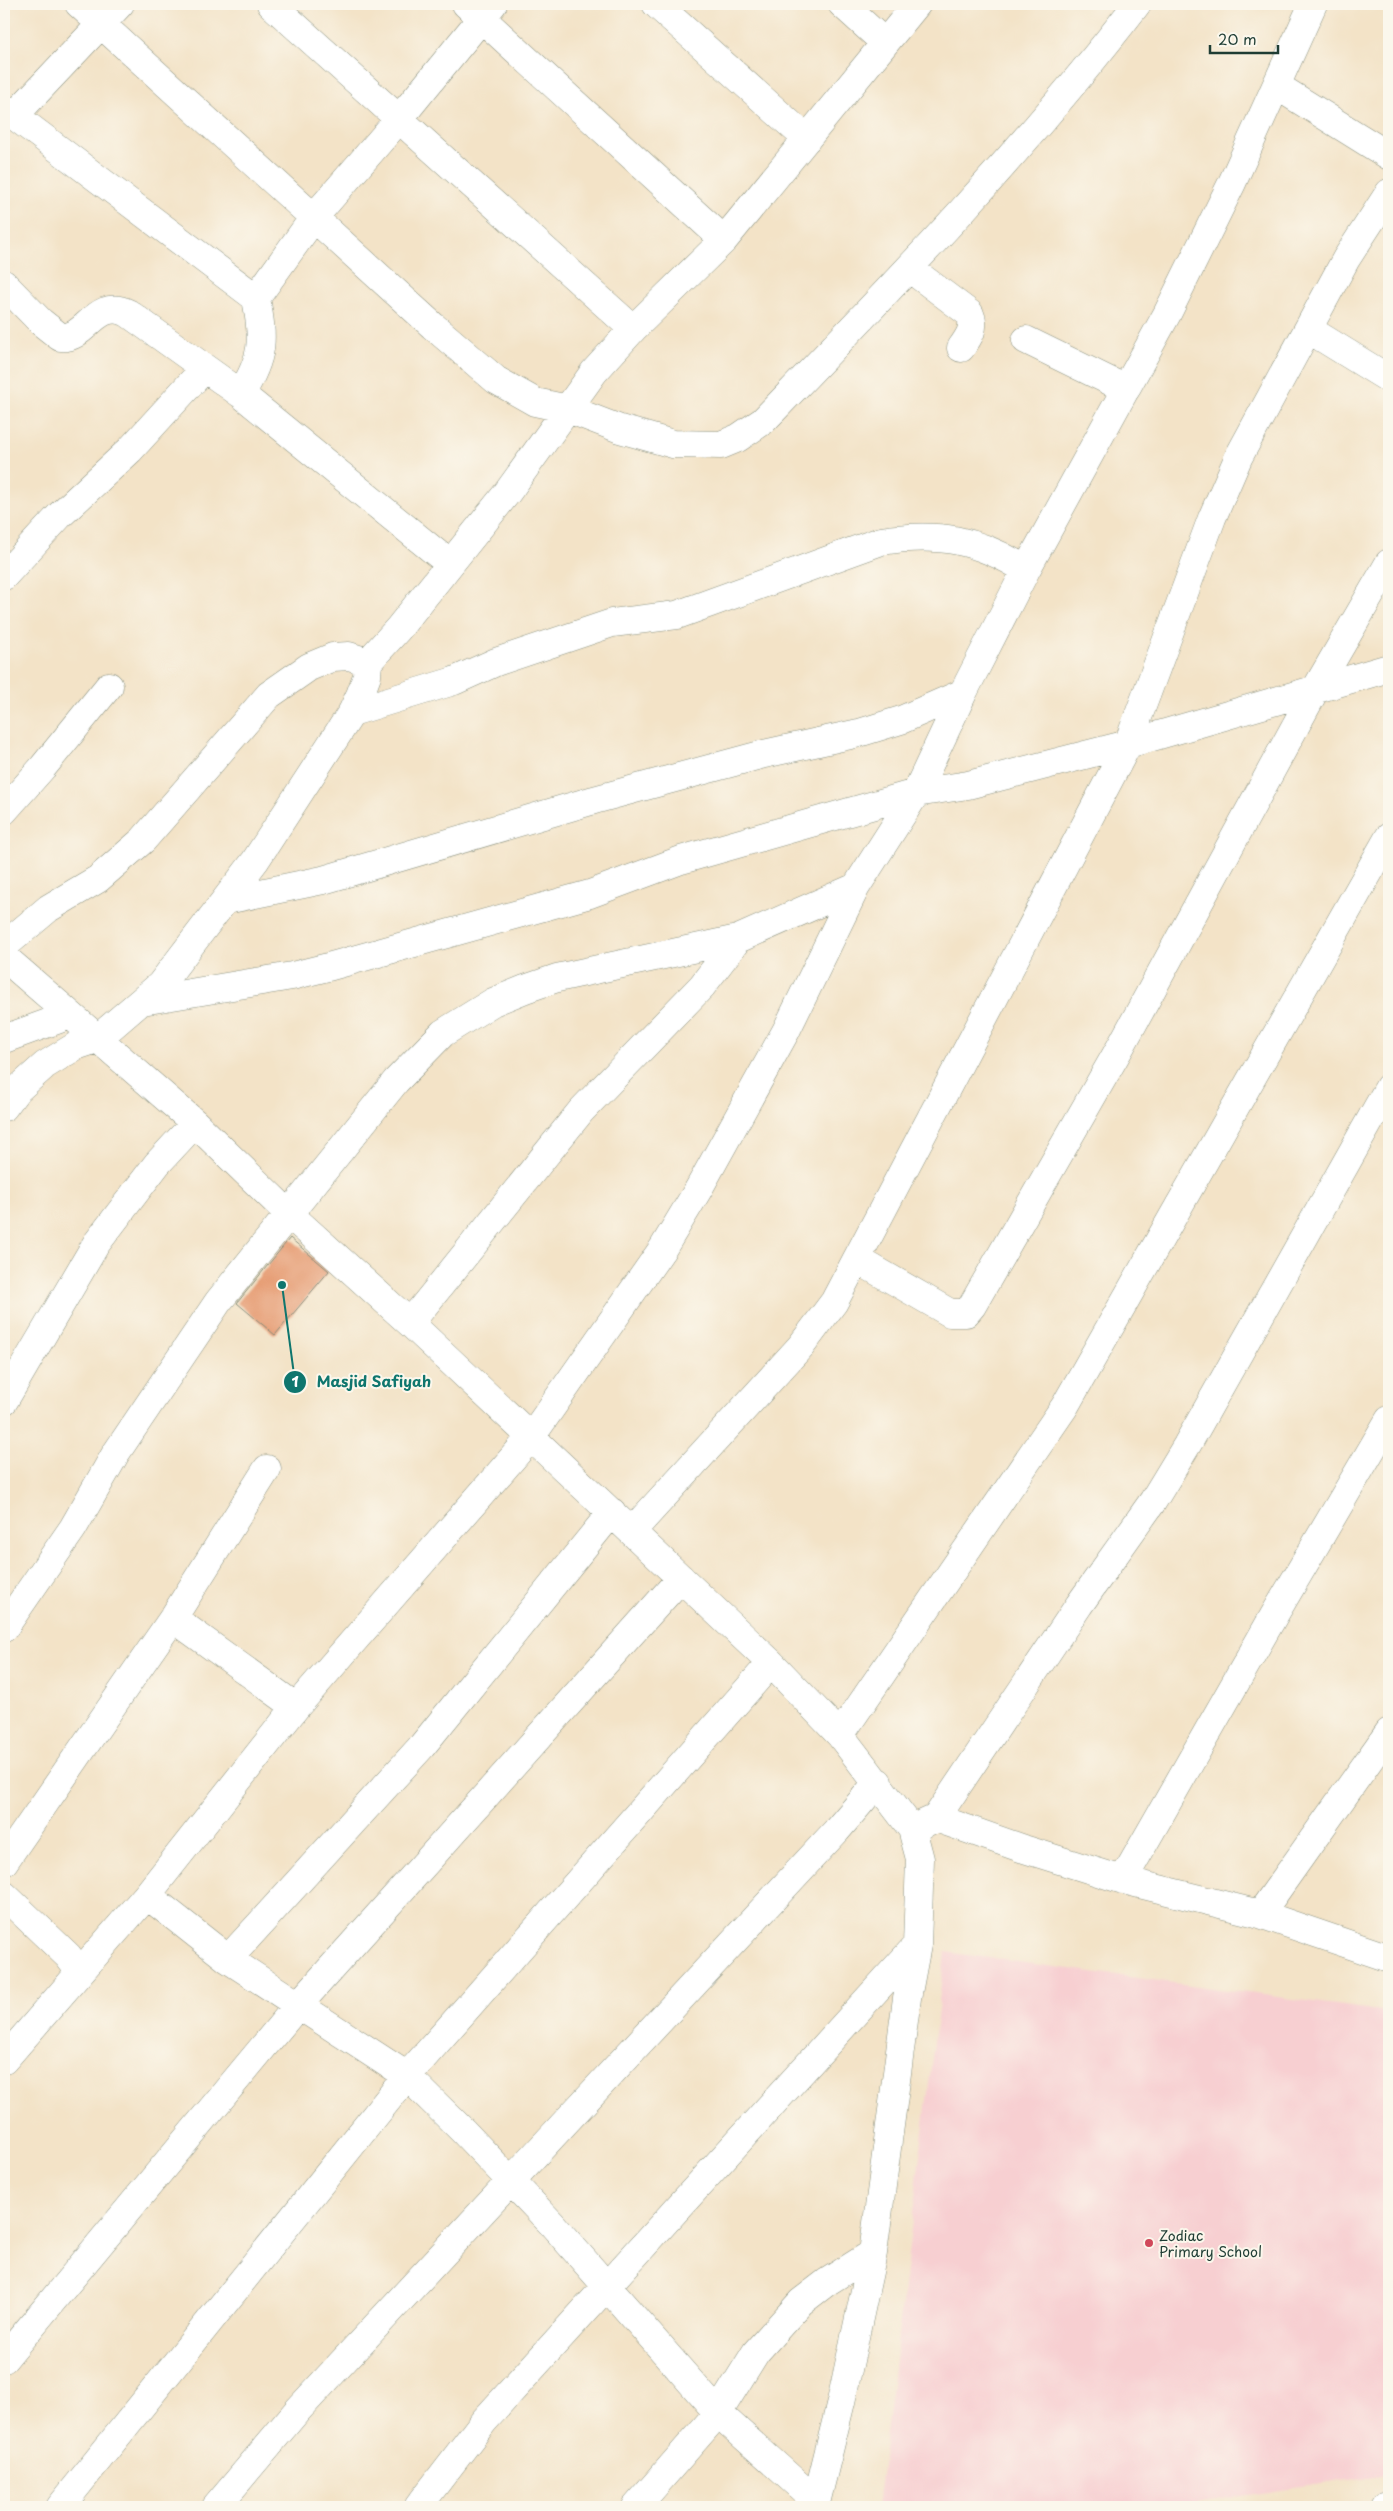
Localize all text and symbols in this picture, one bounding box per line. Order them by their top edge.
scale bar [1210,22,1278,54]
text: 20 m [1218,27,1257,50]
callout: Masjid Safiyah [282,1367,442,1397]
text: 1 [291,1369,299,1392]
text: Masjid Safiyah [317,1369,431,1392]
place label: Zodiac Primary School [1159,2225,1262,2262]
marker: Zodiac Primary School [1143,2237,1155,2249]

